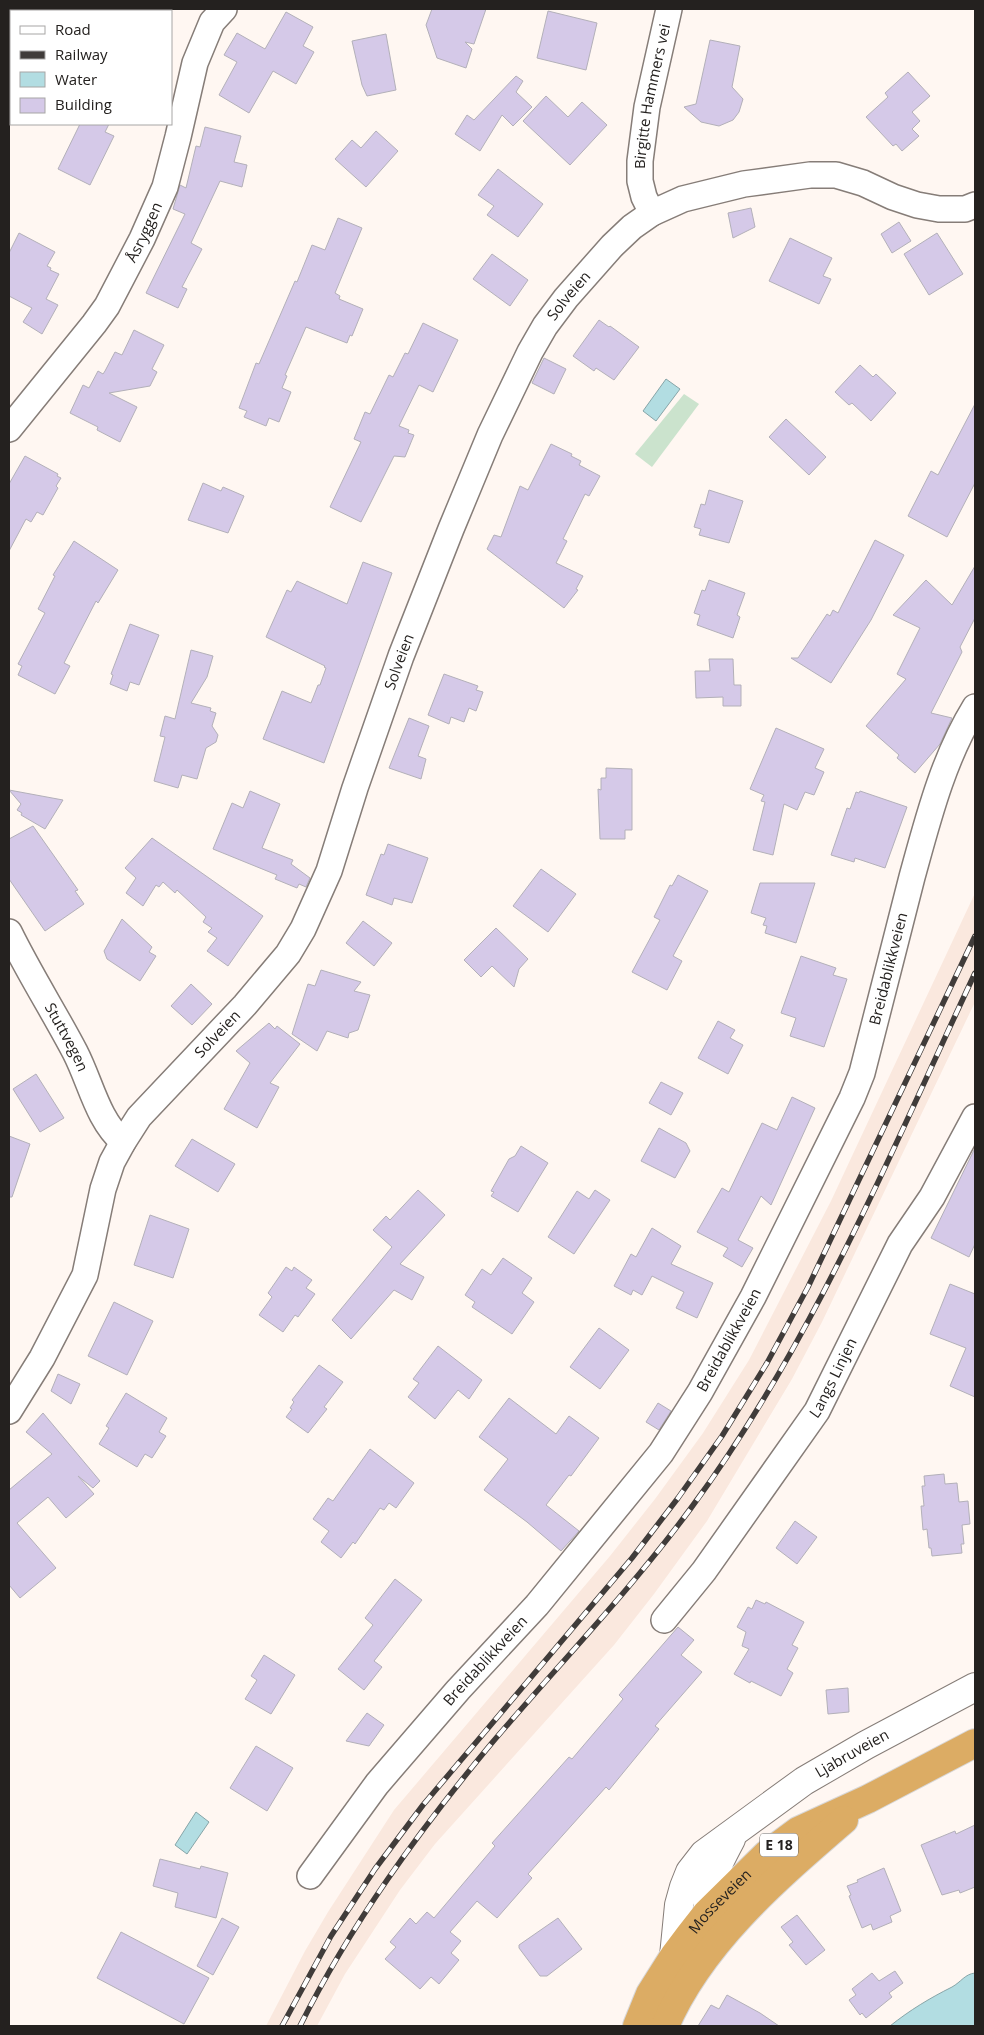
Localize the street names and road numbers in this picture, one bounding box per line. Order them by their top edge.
street label: Birgitte Hammers vei [629,22,674,169]
street label: Åsryggen [121,199,166,265]
street label: Solveien [542,266,594,324]
street label: Solveien [379,630,418,692]
street label: Breidablikkveien [864,910,911,1027]
street label: Stuttvegen [41,999,94,1074]
street label: Solveien [189,1005,244,1061]
street label: Breidablikkveien [691,1285,765,1395]
street label: Langs Linjen [804,1334,861,1422]
street label: Breidablikkveien [438,1611,531,1709]
street label: Ljabruveien [811,1724,892,1782]
road number: E 18 [760,1834,798,1856]
street label: Mosseveien [684,1864,755,1937]

